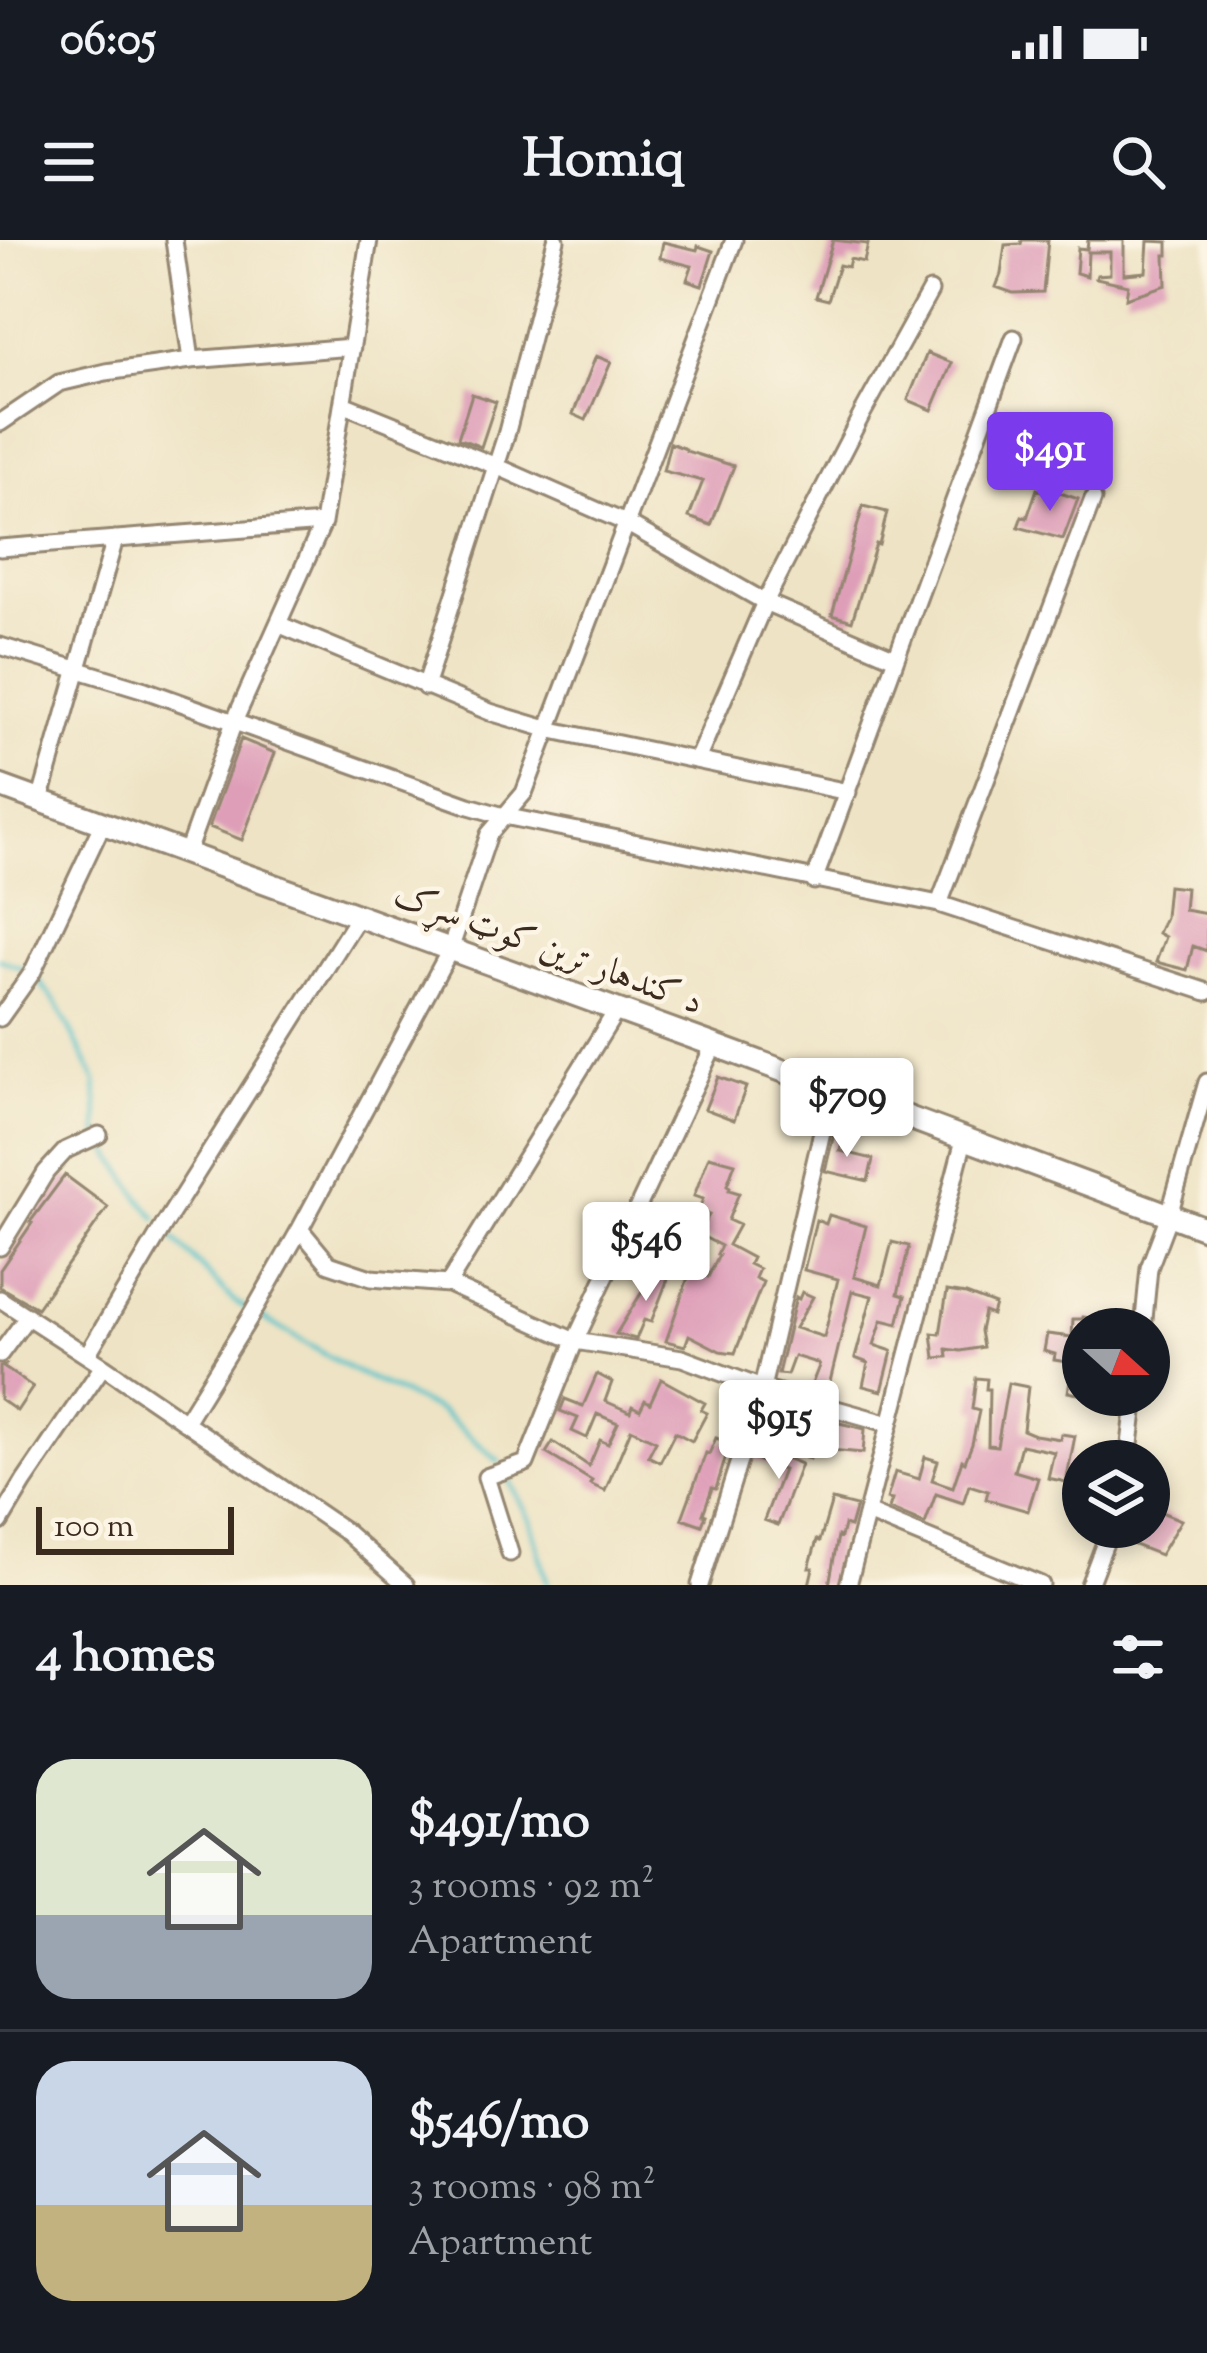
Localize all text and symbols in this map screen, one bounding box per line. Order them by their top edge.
text: 06:05 [60,10,156,75]
text: Homiq [522,123,685,201]
icon: menu [36,129,102,195]
icon: search [1105,129,1171,195]
pin: $491 [979,412,1121,514]
text: $491 [1014,423,1086,479]
street label: د کندهار ترين کوټ سړک [386,870,710,1030]
pin: $709 [776,1058,918,1160]
text: $709 [807,1069,887,1125]
pin: $546 [575,1202,717,1304]
text: $546 [610,1213,682,1269]
north arrow [1062,1308,1170,1416]
map controls [1062,1308,1170,1548]
pin: $915 [708,1380,850,1482]
text: $915 [746,1391,812,1447]
button: layers [1062,1440,1170,1548]
scale bar [36,1501,234,1554]
text: 100 m [54,1504,134,1552]
text: 4 homes [36,1621,215,1694]
icon: filters [1105,1624,1171,1690]
text: $491/mo [408,1787,590,1860]
icon: home [132,1807,276,1951]
text: 3 rooms · 92 m² [408,1860,654,1916]
text: Apartment [408,1916,592,1972]
text: $546/mo [408,2088,590,2161]
icon: home [132,2109,276,2253]
text: 3 rooms · 98 m² [408,2161,656,2217]
text: Apartment [408,2217,592,2273]

